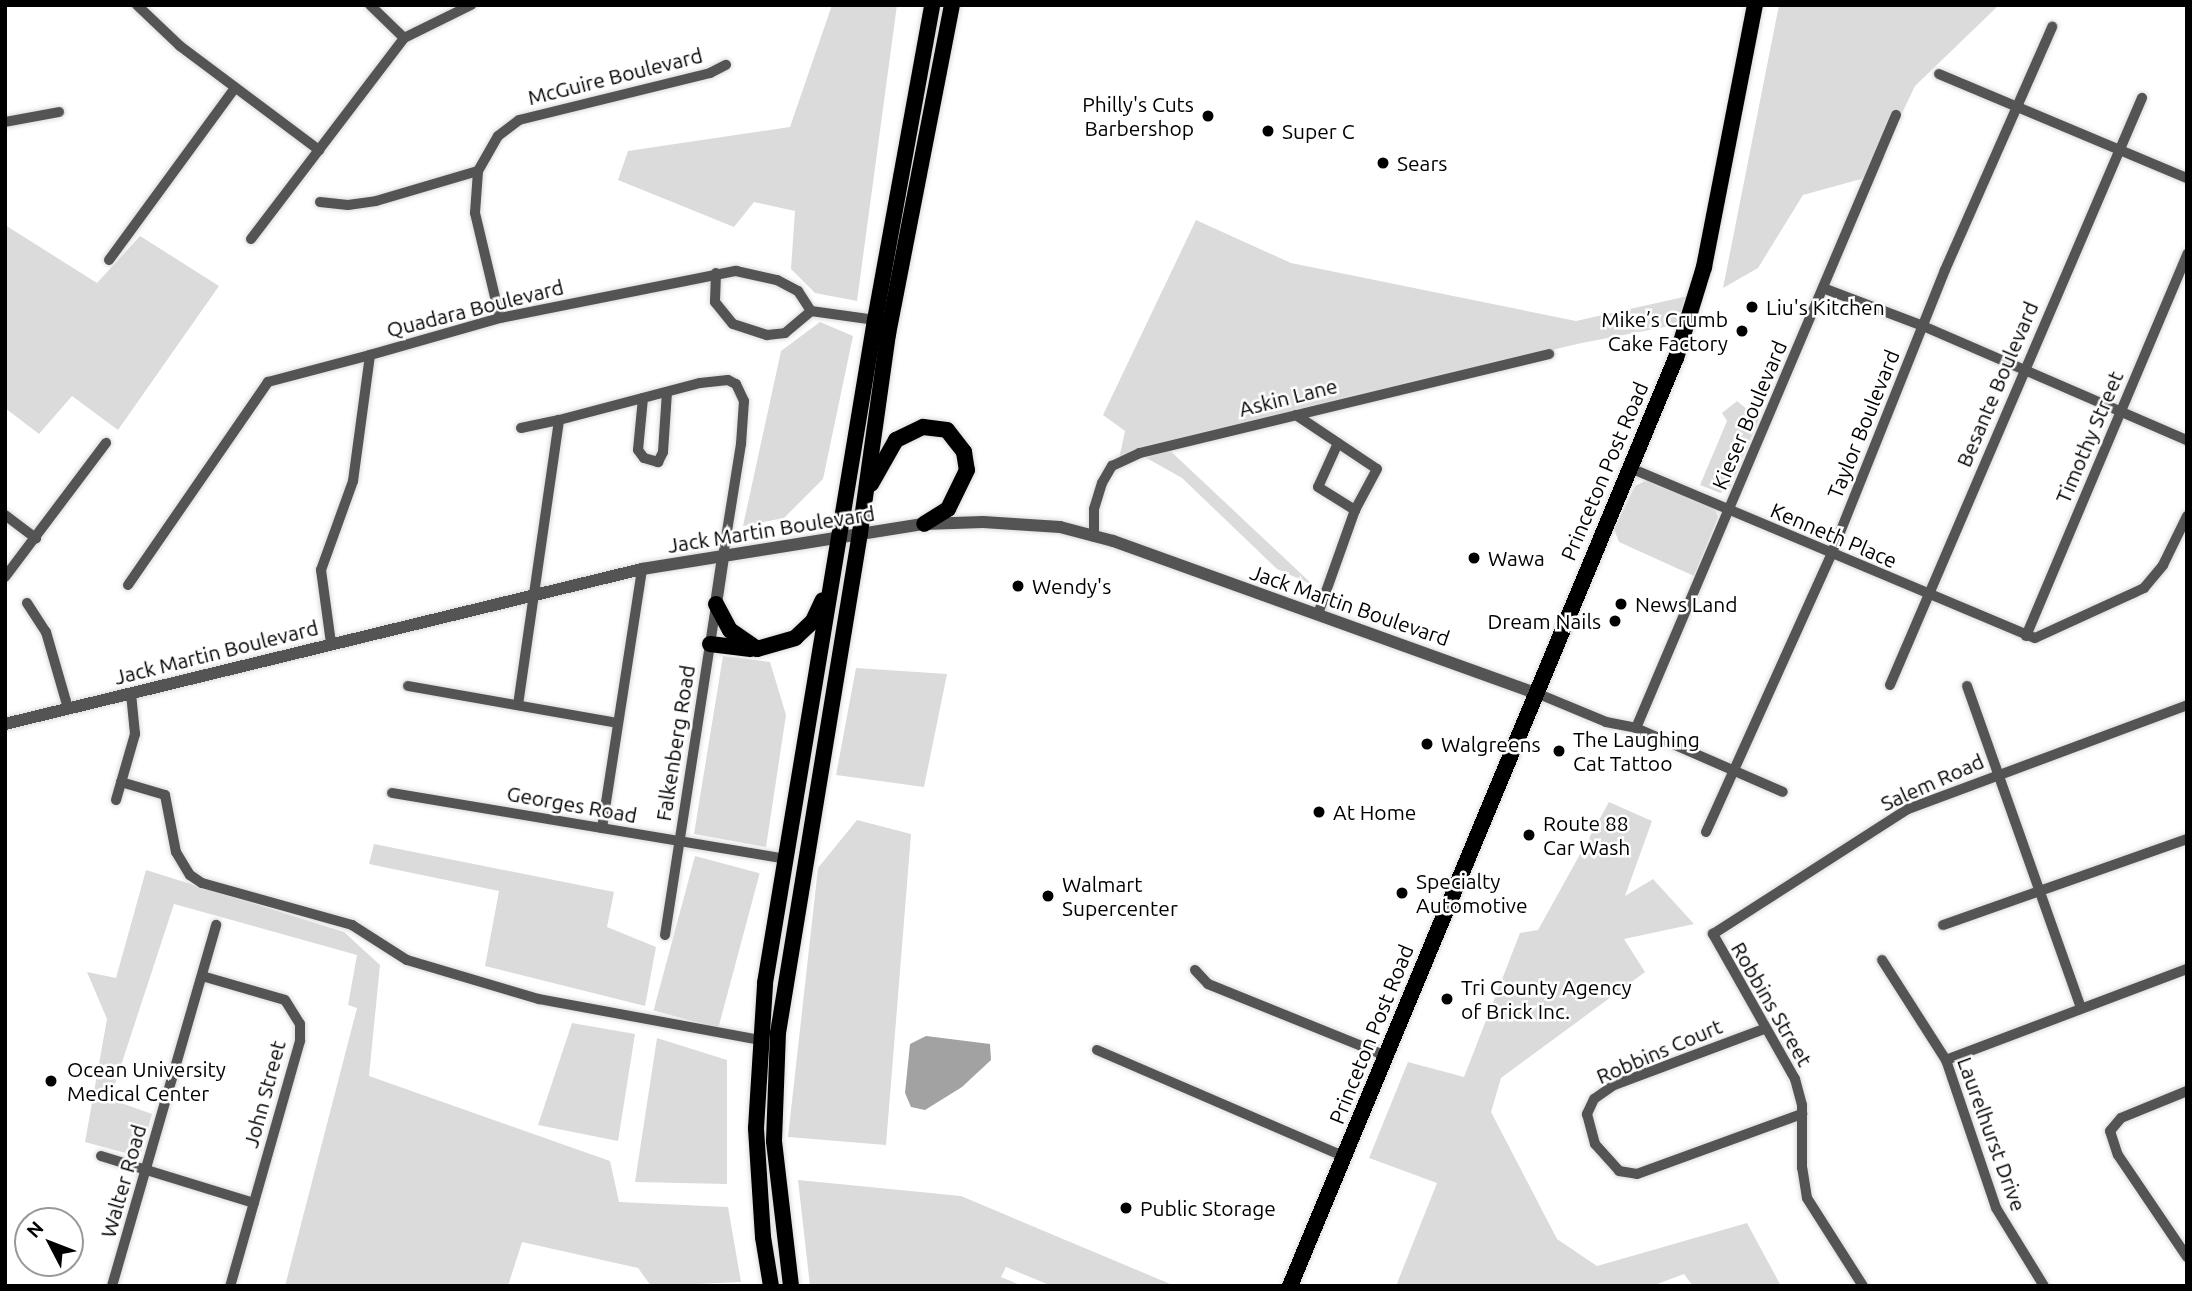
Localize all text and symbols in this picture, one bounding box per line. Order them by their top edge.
street label: McGuire Boulevard [525,42,705,110]
place label: Philly's Cuts Barbershop [1082,91,1194,141]
marker: Philly's Cuts Barbershop [1200,108,1216,124]
place label: Super C [1282,118,1355,144]
marker: Super C [1260,123,1276,139]
place label: Sears [1397,150,1447,176]
marker: Sears [1375,155,1391,171]
street label: Quadara Boulevard [384,274,566,342]
place label: Liu's Kitchen [1766,294,1885,320]
street label: Besante Boulevard [1951,297,2043,471]
marker: Liu's Kitchen [1744,299,1760,315]
place label: Mike’s Crumb Cake Factory [1601,306,1728,356]
marker: Mike’s Crumb Cake Factory [1734,323,1750,339]
street label: Kieser Boulevard [1706,337,1792,493]
street label: Taylor Boulevard [1822,346,1904,502]
street label: Timothy Street [2050,367,2128,507]
street label: Askin Lane [1236,373,1340,421]
street label: Princeton Post Road [1555,378,1653,564]
street label: Kenneth Place [1767,497,1901,573]
street label: Jack Martin Boulevard [666,500,876,558]
place label: Wawa [1488,545,1545,571]
marker: Wawa [1466,550,1482,566]
street label: Jack Martin Boulevard [1247,559,1453,651]
place label: Wendy's [1032,573,1111,599]
marker: Wendy's [1010,578,1026,594]
place label: News Land [1635,591,1738,617]
marker: News Land [1613,596,1629,612]
place label: Dream Nails [1487,608,1601,634]
marker: Dream Nails [1607,613,1623,629]
street label: Jack Martin Boulevard [111,614,321,690]
street label: Falkenberg Road [650,663,700,823]
place label: The Laughing Cat Tattoo [1573,726,1700,776]
place label: Walgreens [1441,731,1541,757]
marker: Walgreens [1419,736,1435,752]
marker: The Laughing Cat Tattoo [1551,743,1567,759]
street label: Salem Road [1877,748,1987,816]
street label: Georges Road [505,780,639,828]
place label: At Home [1333,799,1416,825]
marker: At Home [1311,804,1327,820]
place label: Route 88 Car Wash [1543,810,1630,860]
marker: Route 88 Car Wash [1521,827,1537,843]
place label: Specialty Automotive [1416,868,1528,918]
place label: Walmart Supercenter [1062,871,1178,921]
marker: Specialty Automotive [1394,885,1410,901]
marker: Walmart Supercenter [1040,888,1056,904]
street label: Robbins Street [1726,937,1818,1071]
street label: Princeton Post Road [1323,941,1419,1127]
place label: Tri County Agency of Brick Inc. [1461,974,1632,1024]
marker: Tri County Agency of Brick Inc. [1439,991,1455,1007]
street label: Robbins Court [1592,1013,1726,1089]
street label: John Street [238,1038,290,1150]
street label: Laurelhurst Drive [1952,1053,2032,1215]
place label: Ocean University Medical Center [67,1056,226,1106]
marker: Ocean University Medical Center [41,1071,61,1091]
street label: Walter Road [95,1122,151,1240]
place label: Public Storage [1140,1195,1276,1221]
marker: Public Storage [1118,1200,1134,1216]
north arrow [14,1207,84,1277]
text: N [22,1217,48,1242]

